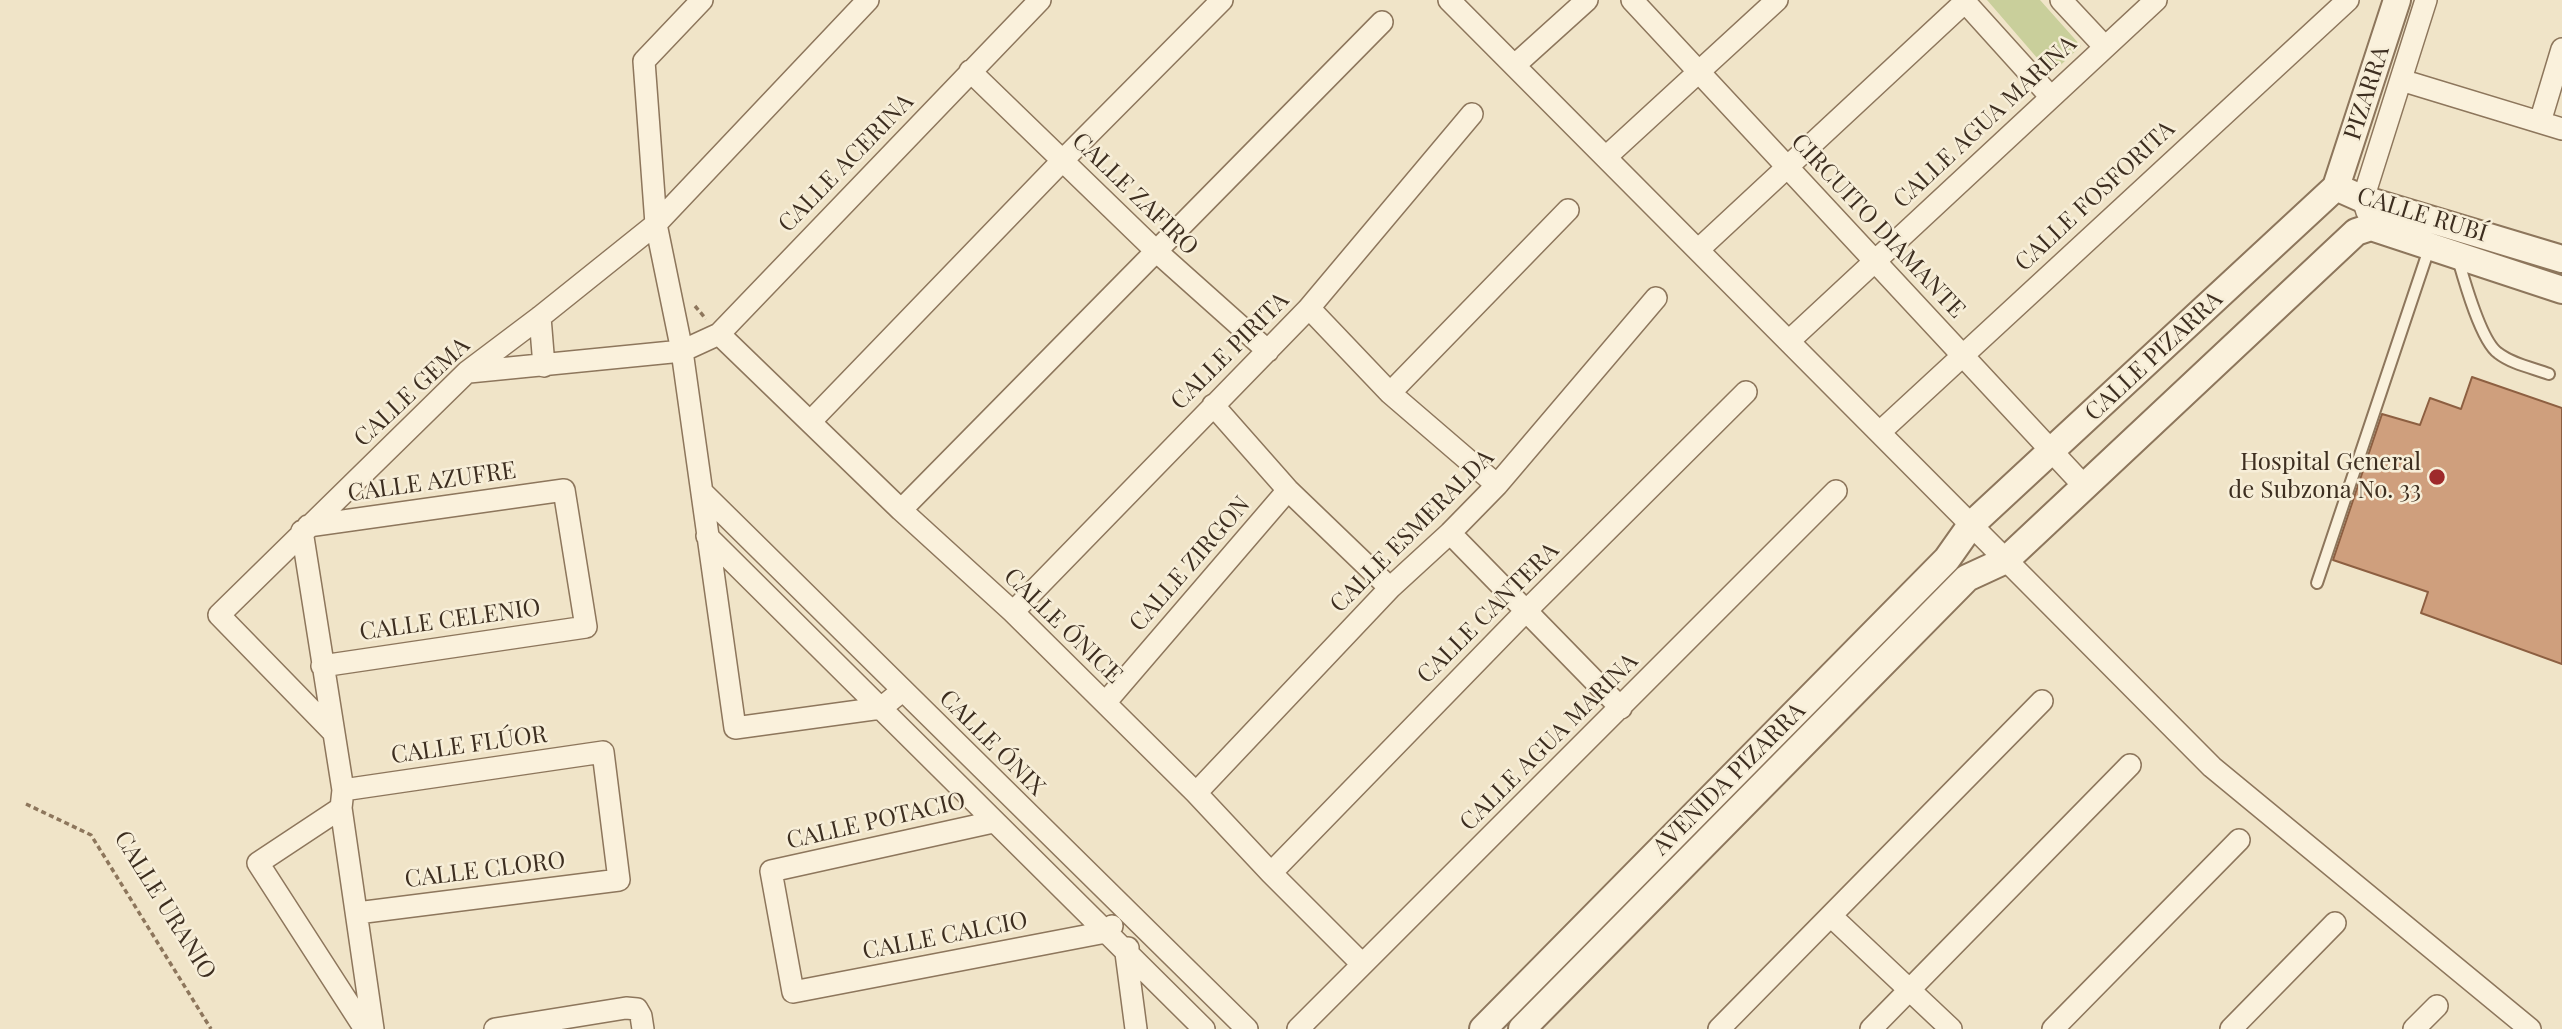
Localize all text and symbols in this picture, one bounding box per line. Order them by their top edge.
street label: CALLE AGUA MARINA [1888,30,2082,214]
street label: PIZARRA [2338,42,2396,144]
street label: CALLE ACERINA [773,88,919,238]
street label: CALLE FOSFORITA [2009,115,2181,277]
street label: CALLE ZAFIRO [1066,127,1204,261]
street label: CIRCUITO DIAMANTE [1785,128,1971,324]
street label: CALLE RUBÍ [2353,182,2491,248]
street label: CALLE PIZARRA [2079,285,2229,427]
street label: CALLE PIRITA [1165,286,1295,416]
street label: CALLE GEMA [348,331,476,453]
street label: CALLE ESMERALDA [1324,443,1500,619]
place label: Hospital General de Subzona No. 33 [2228,449,2421,505]
street label: CALLE AZUFRE [346,456,518,508]
marker: Hospital General de Subzona No. 33 [2427,467,2447,487]
street label: CALLE ZIRGON [1124,491,1256,637]
street label: CALLE CANTERA [1411,536,1565,690]
street label: CALLE ÓNICE [998,562,1128,690]
street label: CALLE CELENIO [358,593,542,647]
street label: CALLE AGUA MARINA [1454,647,1644,837]
street label: CALLE ÓNIX [933,684,1051,802]
street label: AVENIDA PIZARRA [1647,697,1811,861]
street label: CALLE FLÚOR [389,720,549,770]
street label: CALLE POTACIO [784,786,968,856]
street label: CALLE URANIO [108,826,222,984]
street label: CALLE CLORO [403,846,567,894]
street label: CALLE CALCIO [860,906,1030,966]

